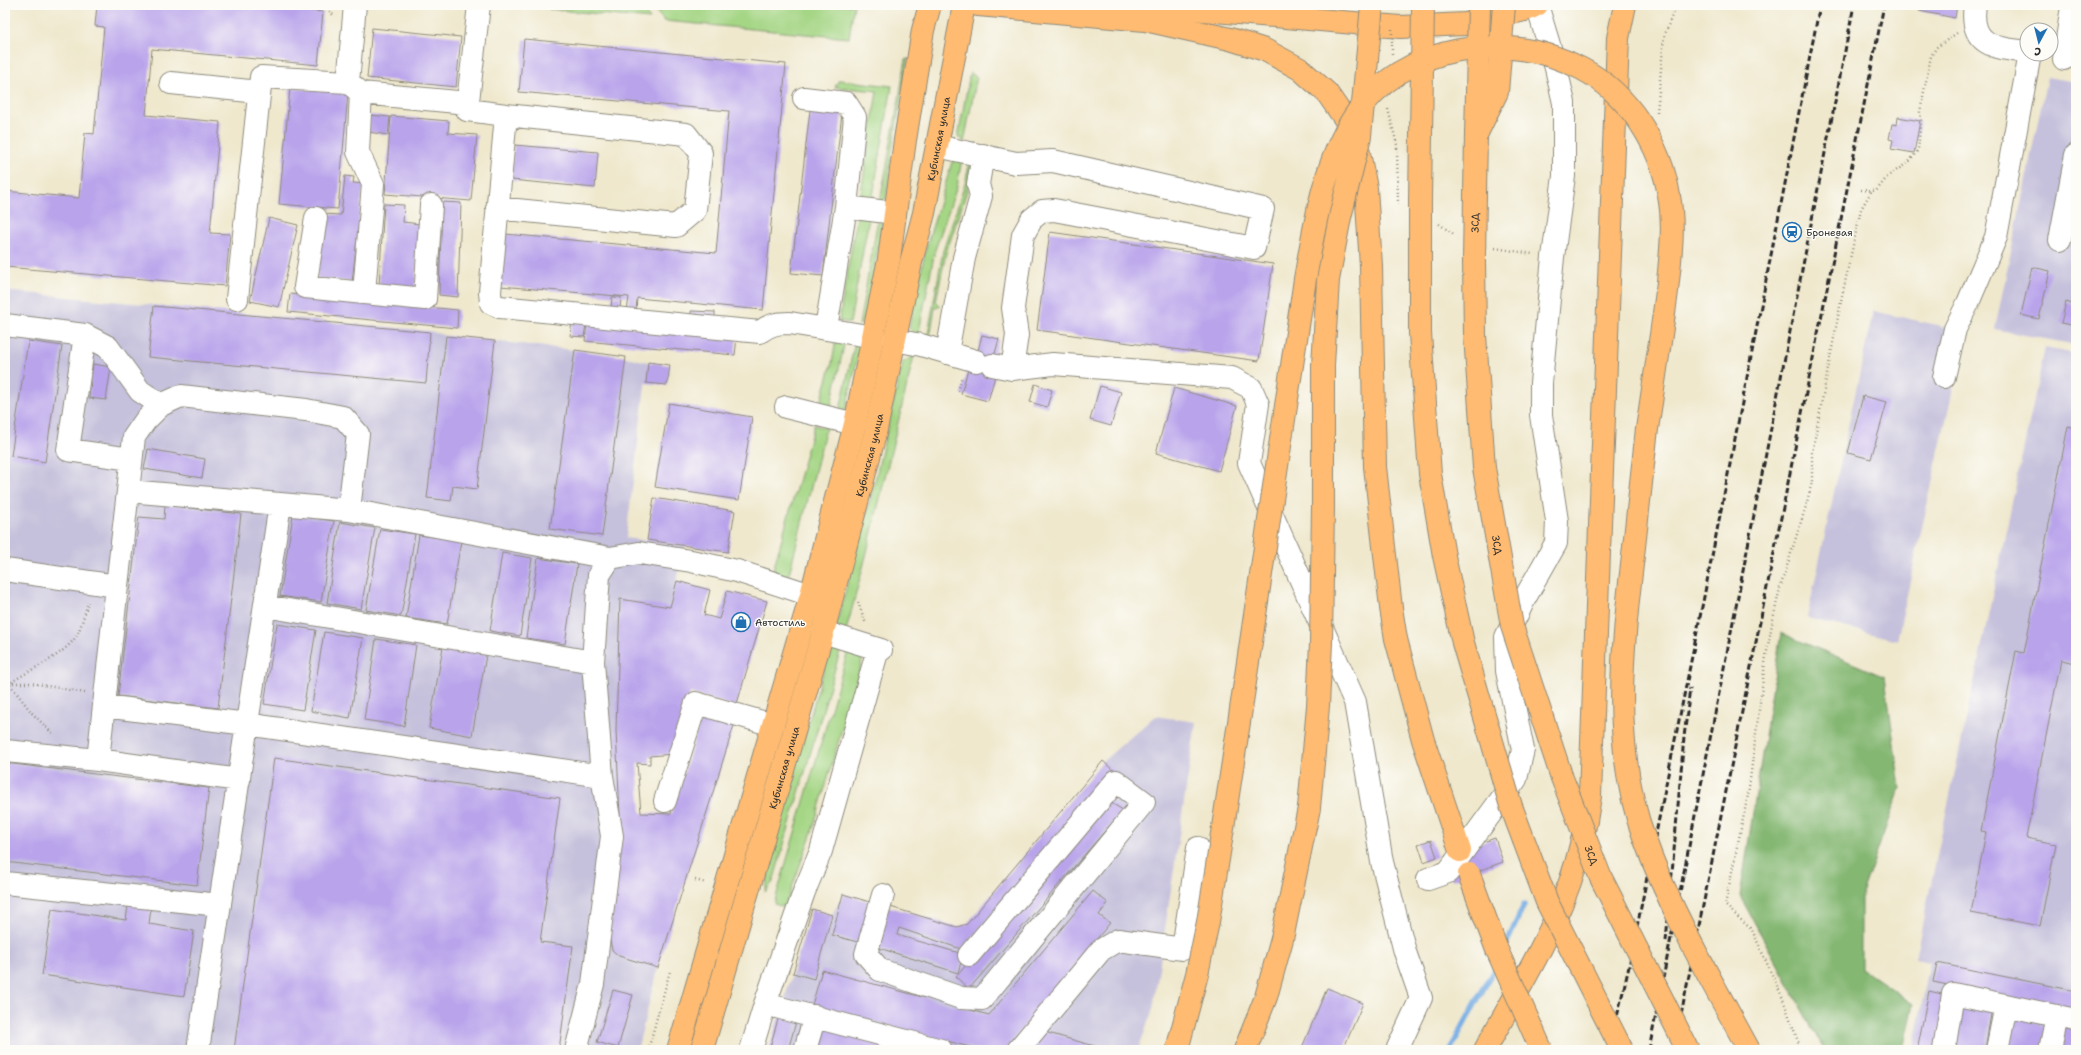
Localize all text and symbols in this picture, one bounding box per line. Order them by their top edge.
north arrow [2019,22,2059,62]
text: С [2033,44,2042,59]
street label: Кубинская улица [924,95,953,182]
street label: ЗСД [1468,213,1481,233]
station icon: Броневая [1781,221,1803,243]
place label: Броневая [1806,226,1853,239]
street label: Кубинская улица [852,411,886,498]
street label: ЗСД [1490,534,1506,556]
shop icon: Автостиль [730,611,752,633]
place label: Автостиль [755,616,805,629]
street label: Кубинская улица [766,724,802,810]
street label: ЗСД [1582,844,1602,867]

